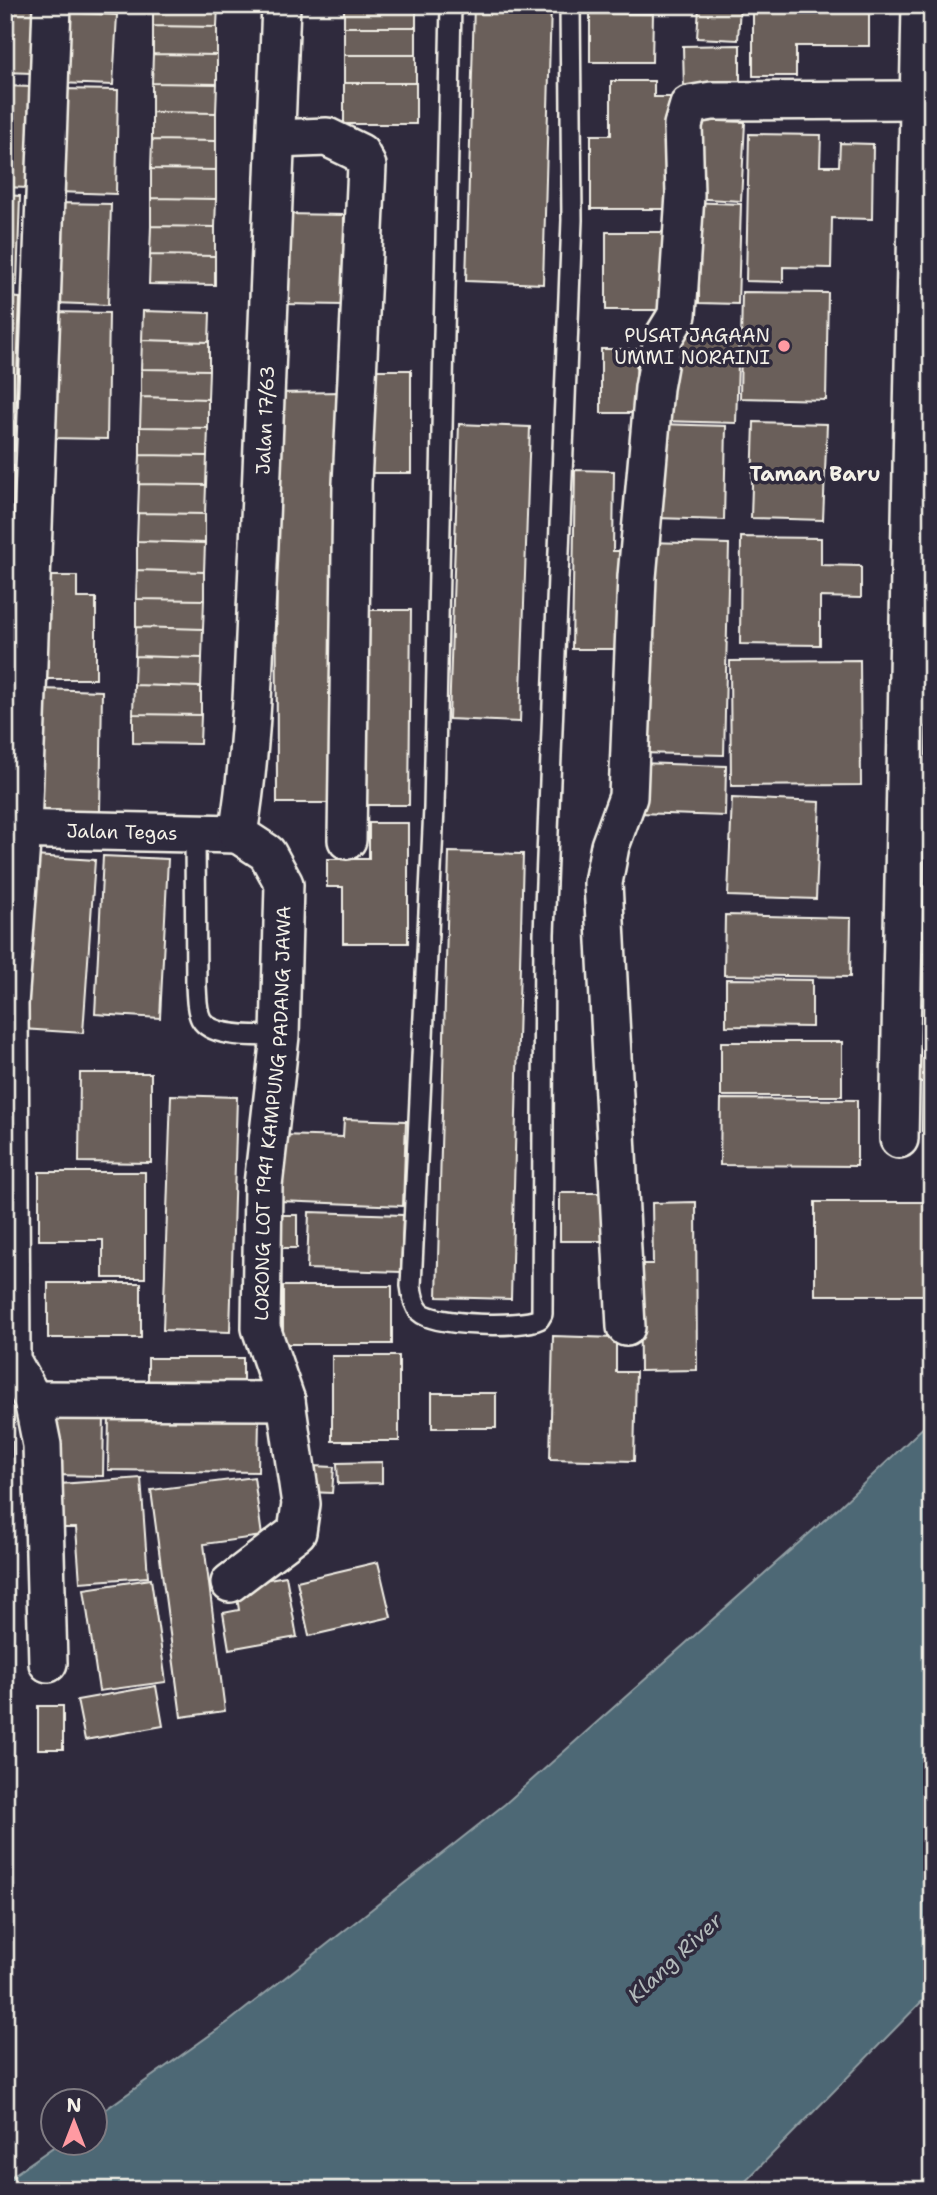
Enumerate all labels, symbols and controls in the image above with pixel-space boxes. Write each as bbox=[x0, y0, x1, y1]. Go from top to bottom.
place label: PUSAT JAGAAN UMMI NORAINI bbox=[614, 323, 770, 370]
marker: PUSAT JAGAAN UMMI NORAINI bbox=[776, 338, 792, 354]
street label: Jalan 17/63 bbox=[250, 365, 280, 475]
district label: Taman Baru bbox=[749, 460, 881, 488]
street label: Jalan Tegas bbox=[66, 818, 178, 846]
street label: LORONG LOT 1941 KAMPUNG PADANG JAWA bbox=[249, 905, 296, 1321]
water label: Klang River bbox=[622, 1906, 729, 2009]
north arrow bbox=[38, 2086, 108, 2156]
text: N bbox=[66, 2093, 82, 2118]

